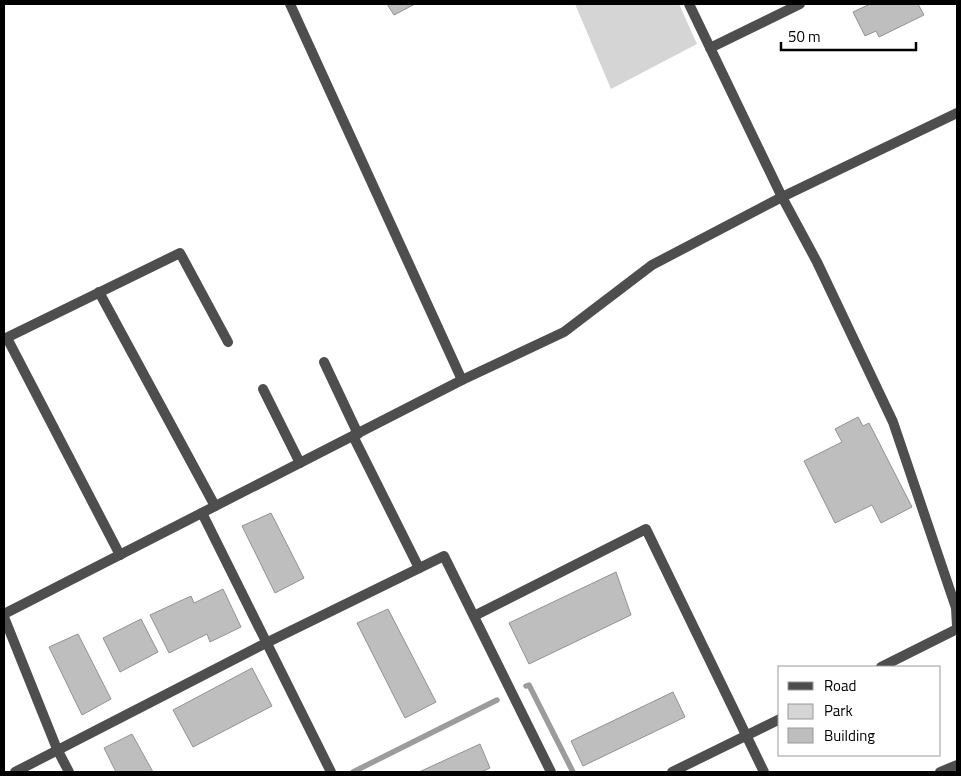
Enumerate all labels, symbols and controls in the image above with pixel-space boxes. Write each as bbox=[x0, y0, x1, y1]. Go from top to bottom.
scale bar bbox=[781, 20, 916, 52]
text: 50 m bbox=[788, 25, 821, 48]
legend bbox=[778, 666, 941, 756]
text: Road bbox=[824, 674, 856, 697]
text: Park bbox=[824, 699, 853, 722]
text: Building bbox=[824, 724, 875, 747]

